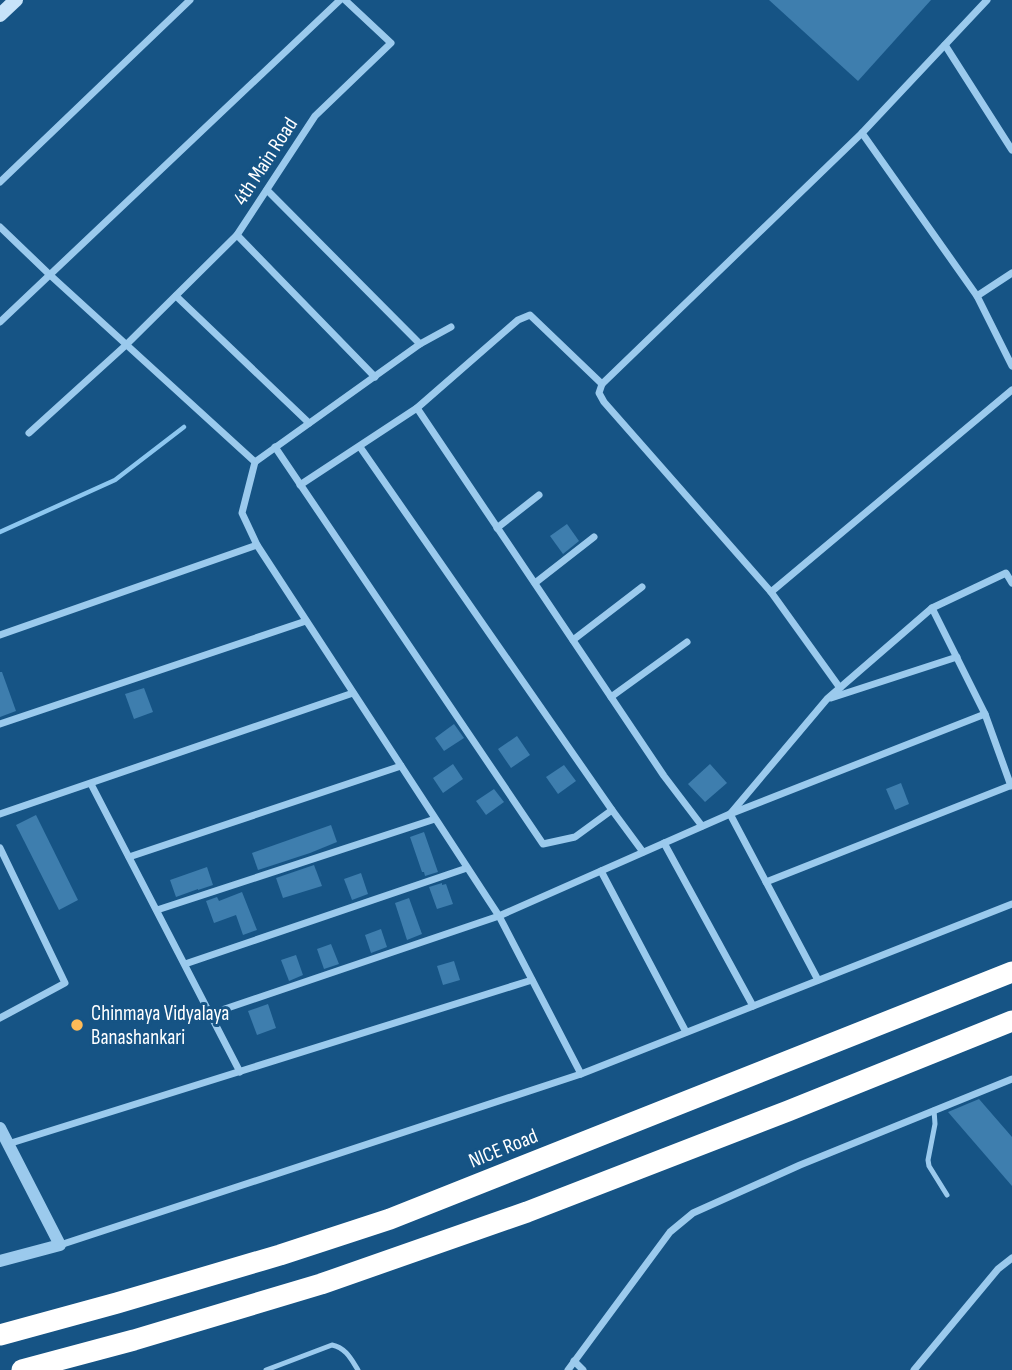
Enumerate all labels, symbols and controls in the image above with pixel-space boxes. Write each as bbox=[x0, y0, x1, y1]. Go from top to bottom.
street label: 4th Main Road bbox=[228, 113, 303, 210]
place label: Chinmaya Vidyalaya Banashankari bbox=[91, 1001, 229, 1050]
marker: Chinmaya Vidyalaya Banashankari bbox=[69, 1017, 85, 1033]
street label: NICE Road bbox=[465, 1123, 541, 1174]

